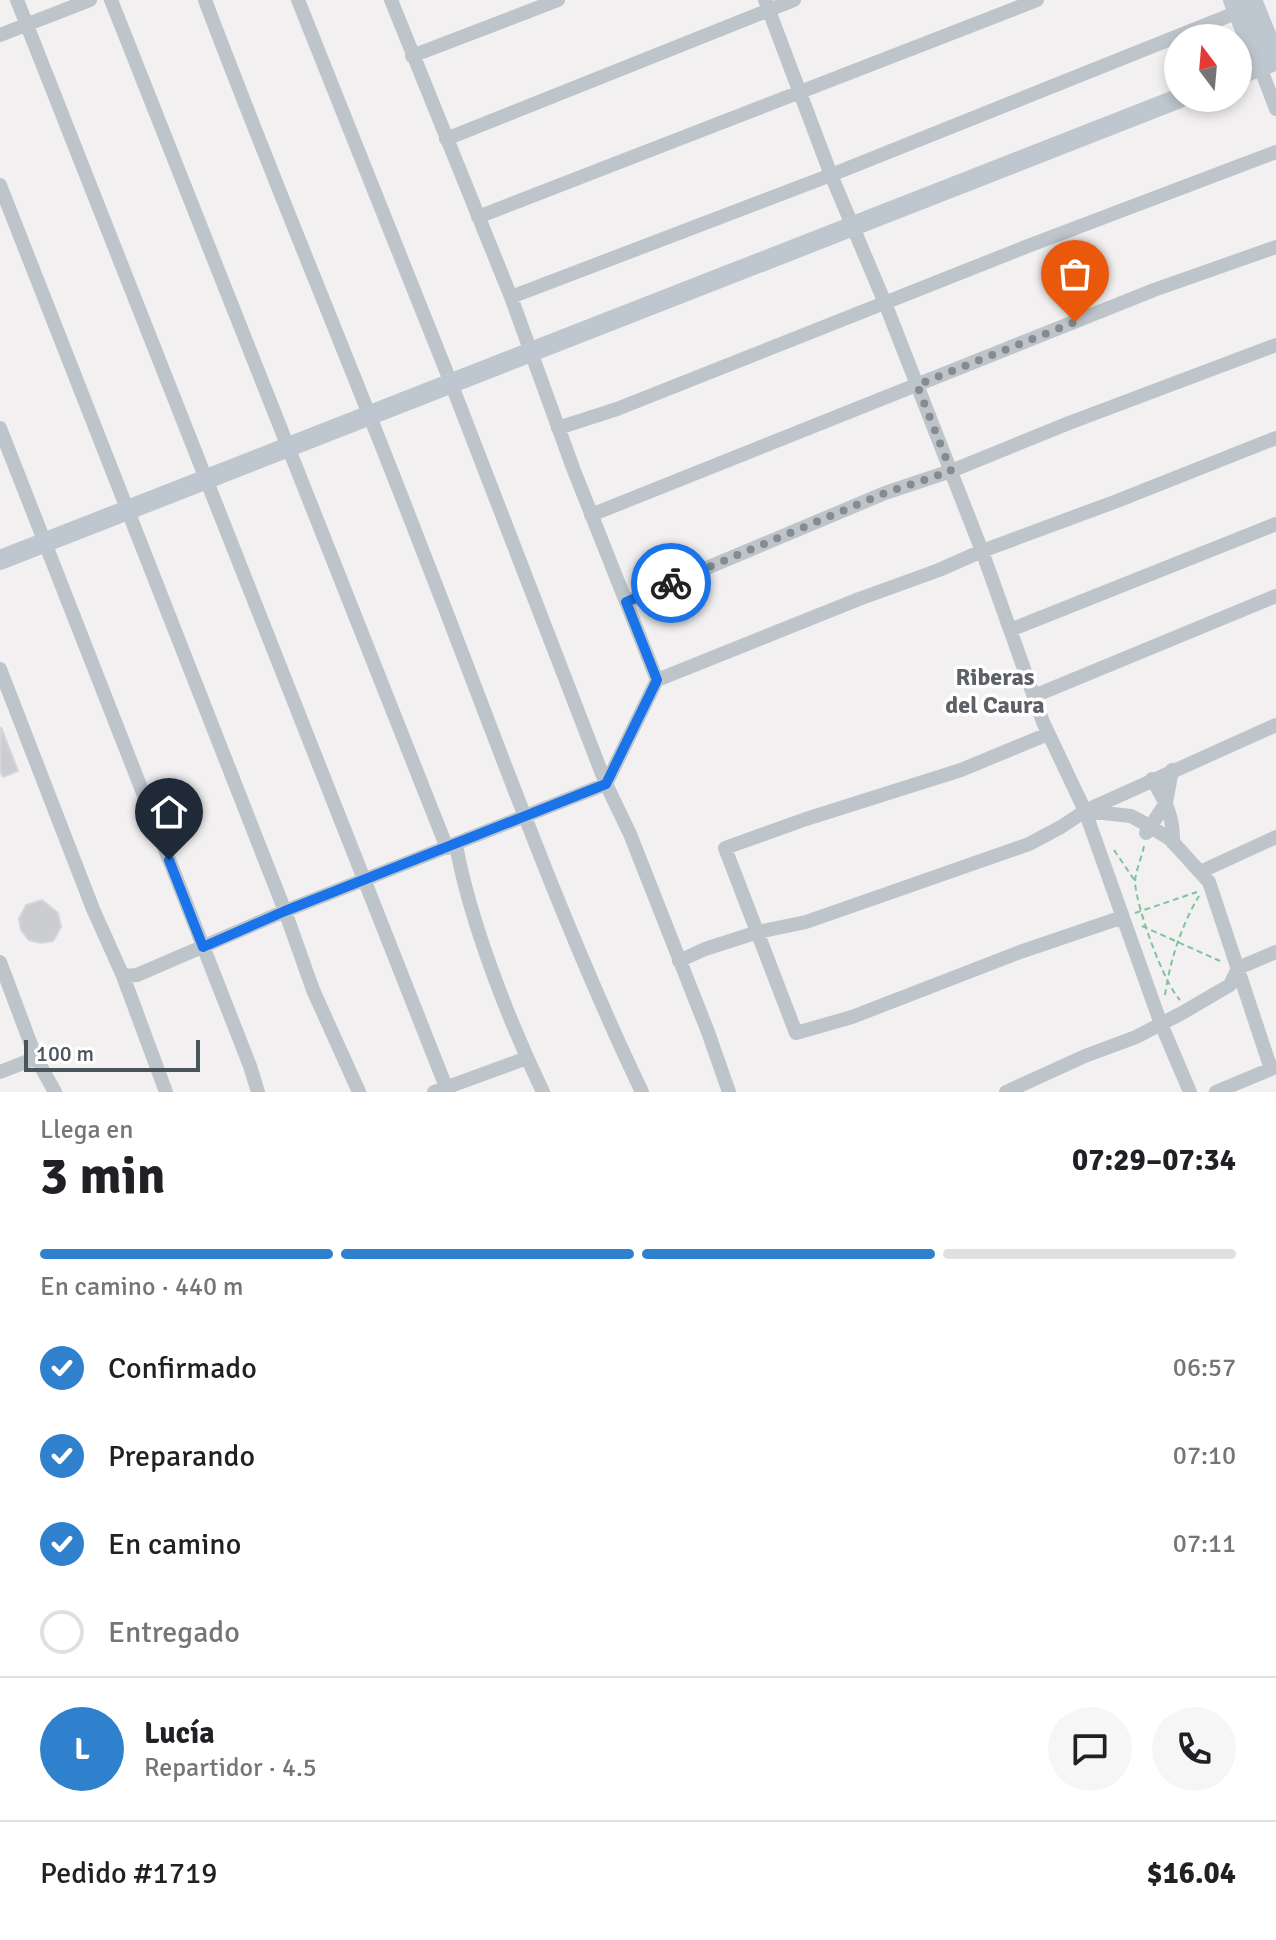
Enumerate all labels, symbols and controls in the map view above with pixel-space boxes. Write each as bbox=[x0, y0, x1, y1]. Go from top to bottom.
north arrow bbox=[1164, 24, 1252, 112]
map controls bbox=[1164, 24, 1252, 112]
pin bbox=[1041, 240, 1109, 322]
icon: bag bbox=[1053, 252, 1097, 296]
courier bbox=[631, 543, 711, 623]
icon: bike bbox=[649, 561, 693, 605]
district label: Riberas del Caura bbox=[945, 662, 1045, 720]
pin bbox=[135, 778, 203, 860]
icon: home bbox=[147, 790, 191, 834]
scale bar bbox=[24, 1036, 200, 1072]
text: 100 m bbox=[36, 1040, 94, 1067]
text: Llega en bbox=[40, 1114, 134, 1146]
text: 07:29–07:34 bbox=[1072, 1142, 1236, 1179]
text: 3 min bbox=[40, 1144, 166, 1208]
text: En camino · 440 m bbox=[40, 1271, 243, 1303]
icon: check bbox=[40, 1346, 84, 1390]
text: Confirmado bbox=[108, 1350, 257, 1387]
text: 06:57 bbox=[1173, 1352, 1236, 1384]
icon: check bbox=[40, 1434, 84, 1478]
text: Preparando bbox=[108, 1438, 255, 1475]
text: 07:10 bbox=[1173, 1440, 1236, 1472]
icon: check bbox=[40, 1522, 84, 1566]
text: En camino bbox=[108, 1526, 241, 1563]
text: 07:11 bbox=[1173, 1528, 1236, 1560]
text: Entregado bbox=[108, 1614, 240, 1651]
button: chat bbox=[1048, 1707, 1132, 1791]
button: phone bbox=[1152, 1707, 1236, 1791]
text: Lucía bbox=[144, 1715, 215, 1752]
text: L bbox=[74, 1731, 90, 1768]
text: Repartidor · 4.5 bbox=[144, 1752, 317, 1784]
text: Pedido #1719 bbox=[40, 1855, 217, 1892]
text: $16.04 bbox=[1146, 1855, 1236, 1892]

